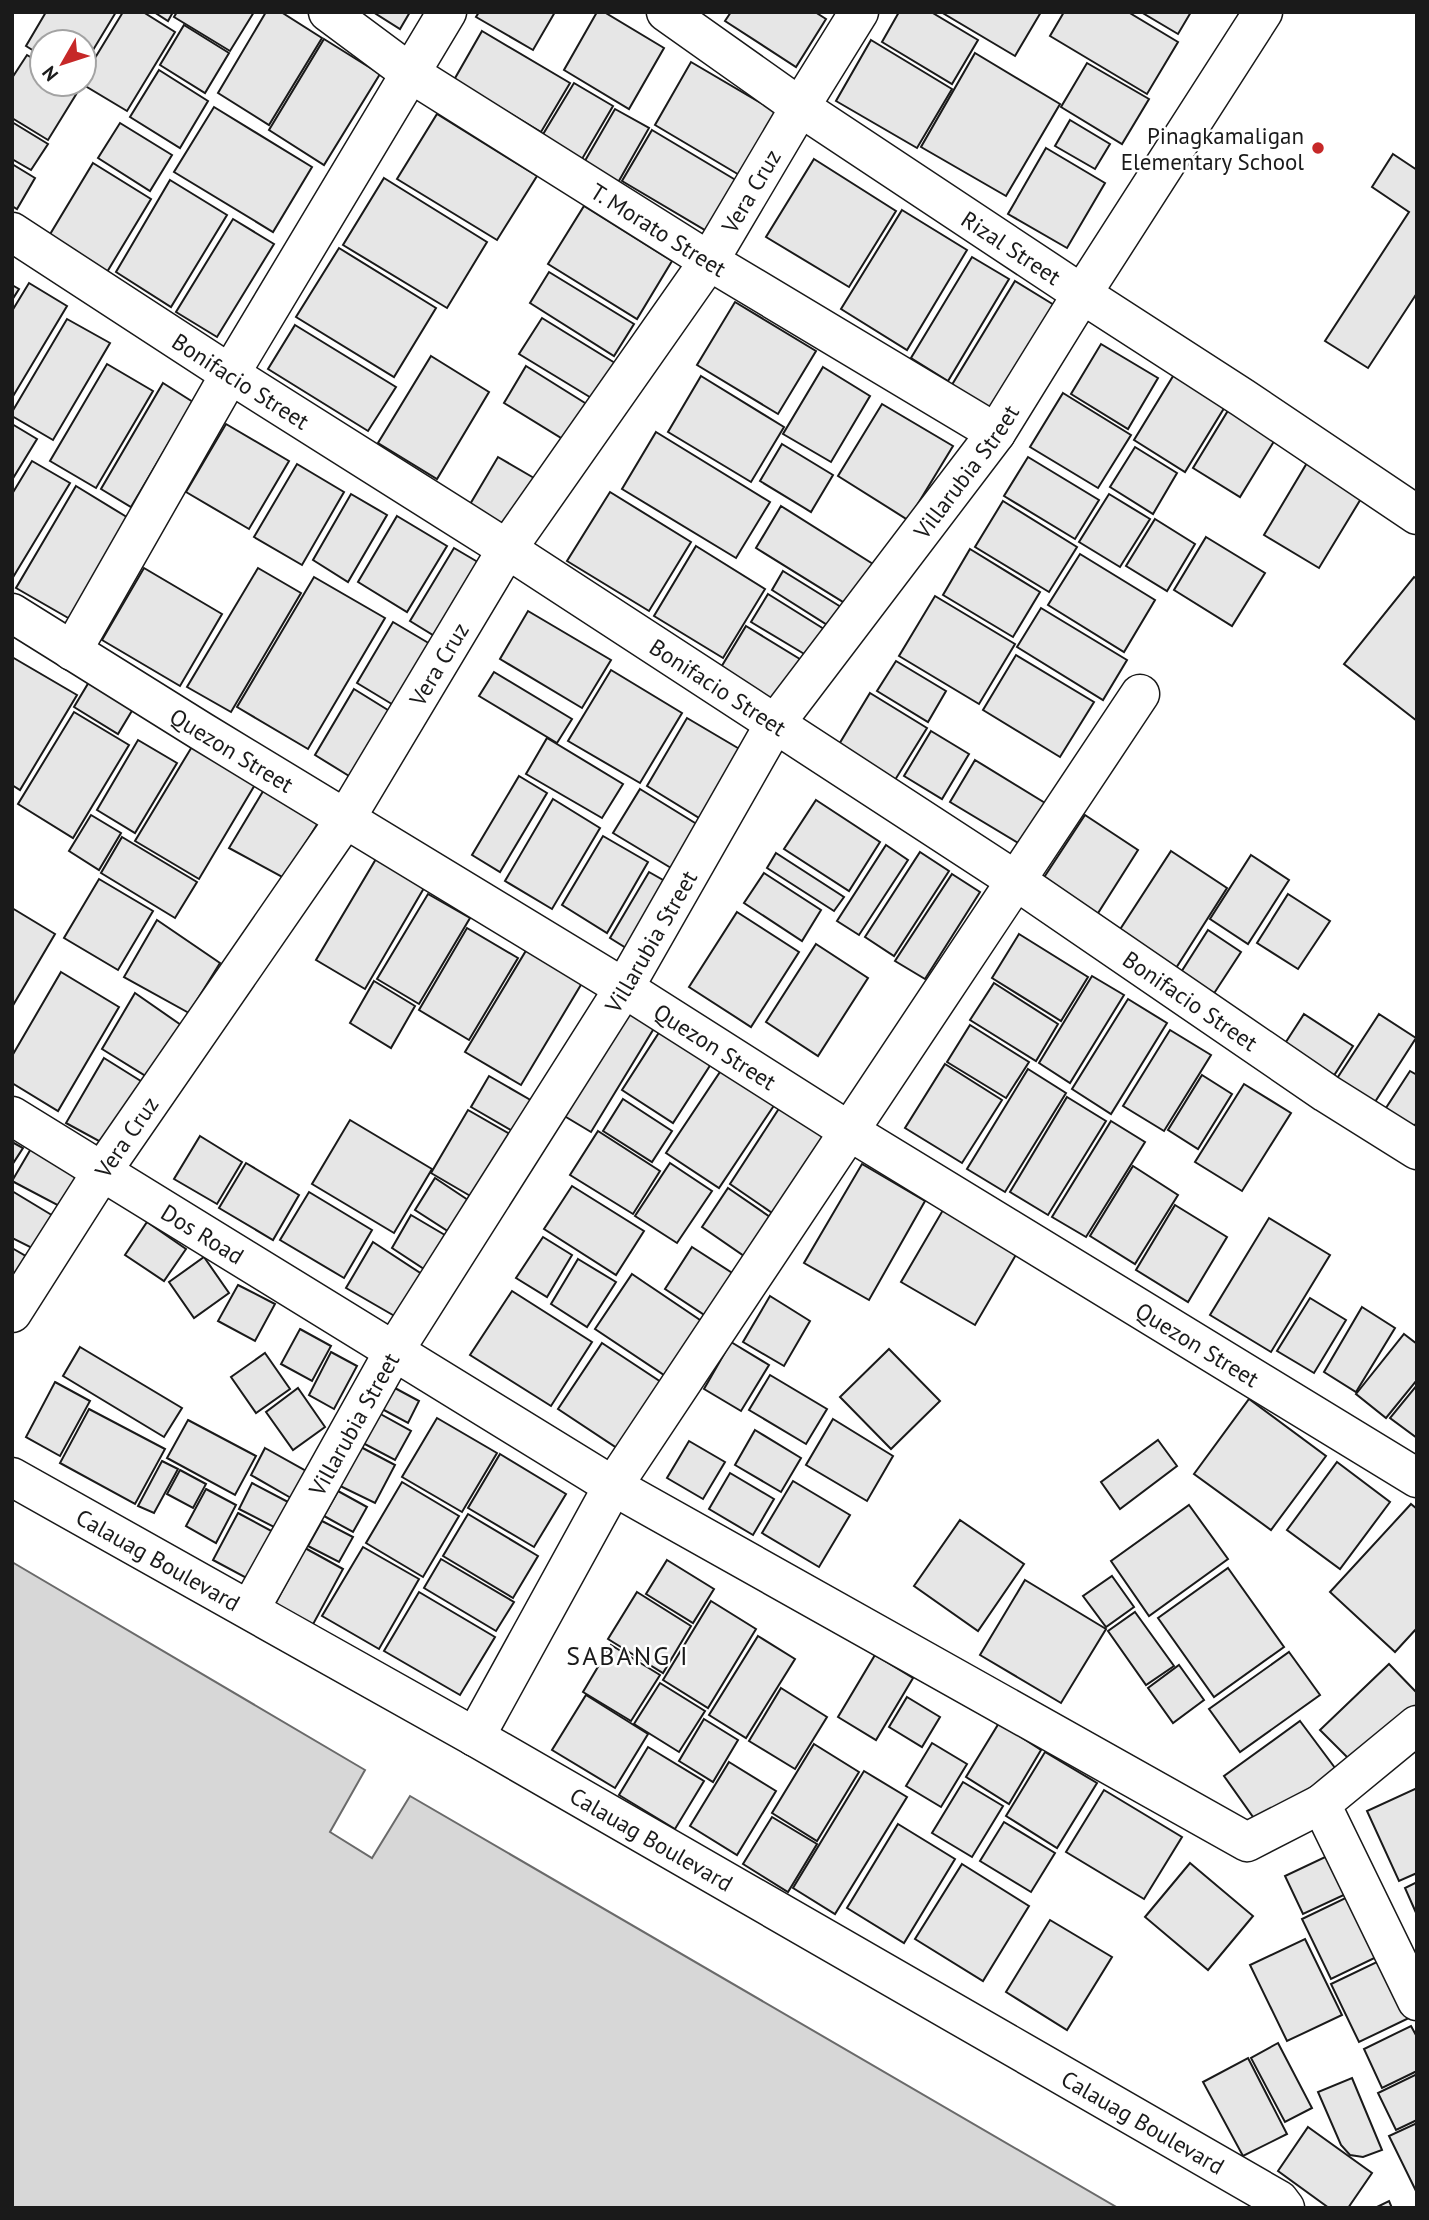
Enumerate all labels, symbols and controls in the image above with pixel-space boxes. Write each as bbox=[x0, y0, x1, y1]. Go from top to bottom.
north arrow bbox=[28, 28, 98, 98]
text: N bbox=[37, 61, 63, 86]
place label: Pinagkamaligan Elementary School bbox=[1121, 121, 1304, 176]
marker: Pinagkamaligan Elementary School bbox=[1310, 140, 1326, 156]
street label: Vera Cruz bbox=[714, 144, 786, 239]
street label: T. Morato Street bbox=[586, 176, 732, 283]
street label: Rizal Street bbox=[956, 204, 1067, 291]
street label: Bonifacio Street bbox=[167, 326, 315, 435]
street label: Villarubia Street bbox=[906, 399, 1025, 545]
street label: Vera Cruz bbox=[402, 617, 474, 712]
street label: Bonifacio Street bbox=[645, 632, 792, 742]
street label: Quezon Street bbox=[165, 701, 299, 798]
street label: Villarubia Street bbox=[597, 865, 703, 1018]
street label: Bonifacio Street bbox=[1118, 944, 1264, 1057]
street label: Quezon Street bbox=[649, 996, 782, 1096]
street label: Vera Cruz bbox=[87, 1091, 164, 1184]
street label: Dos Road bbox=[156, 1197, 249, 1270]
street label: Quezon Street bbox=[1131, 1295, 1265, 1393]
street label: Villarubia Street bbox=[301, 1347, 405, 1501]
street label: Calauag Boulevard bbox=[71, 1502, 246, 1617]
district label: SABANG I bbox=[566, 1639, 690, 1672]
street label: Calauag Boulevard bbox=[565, 1780, 739, 1897]
street label: Calauag Boulevard bbox=[1056, 2063, 1230, 2180]

